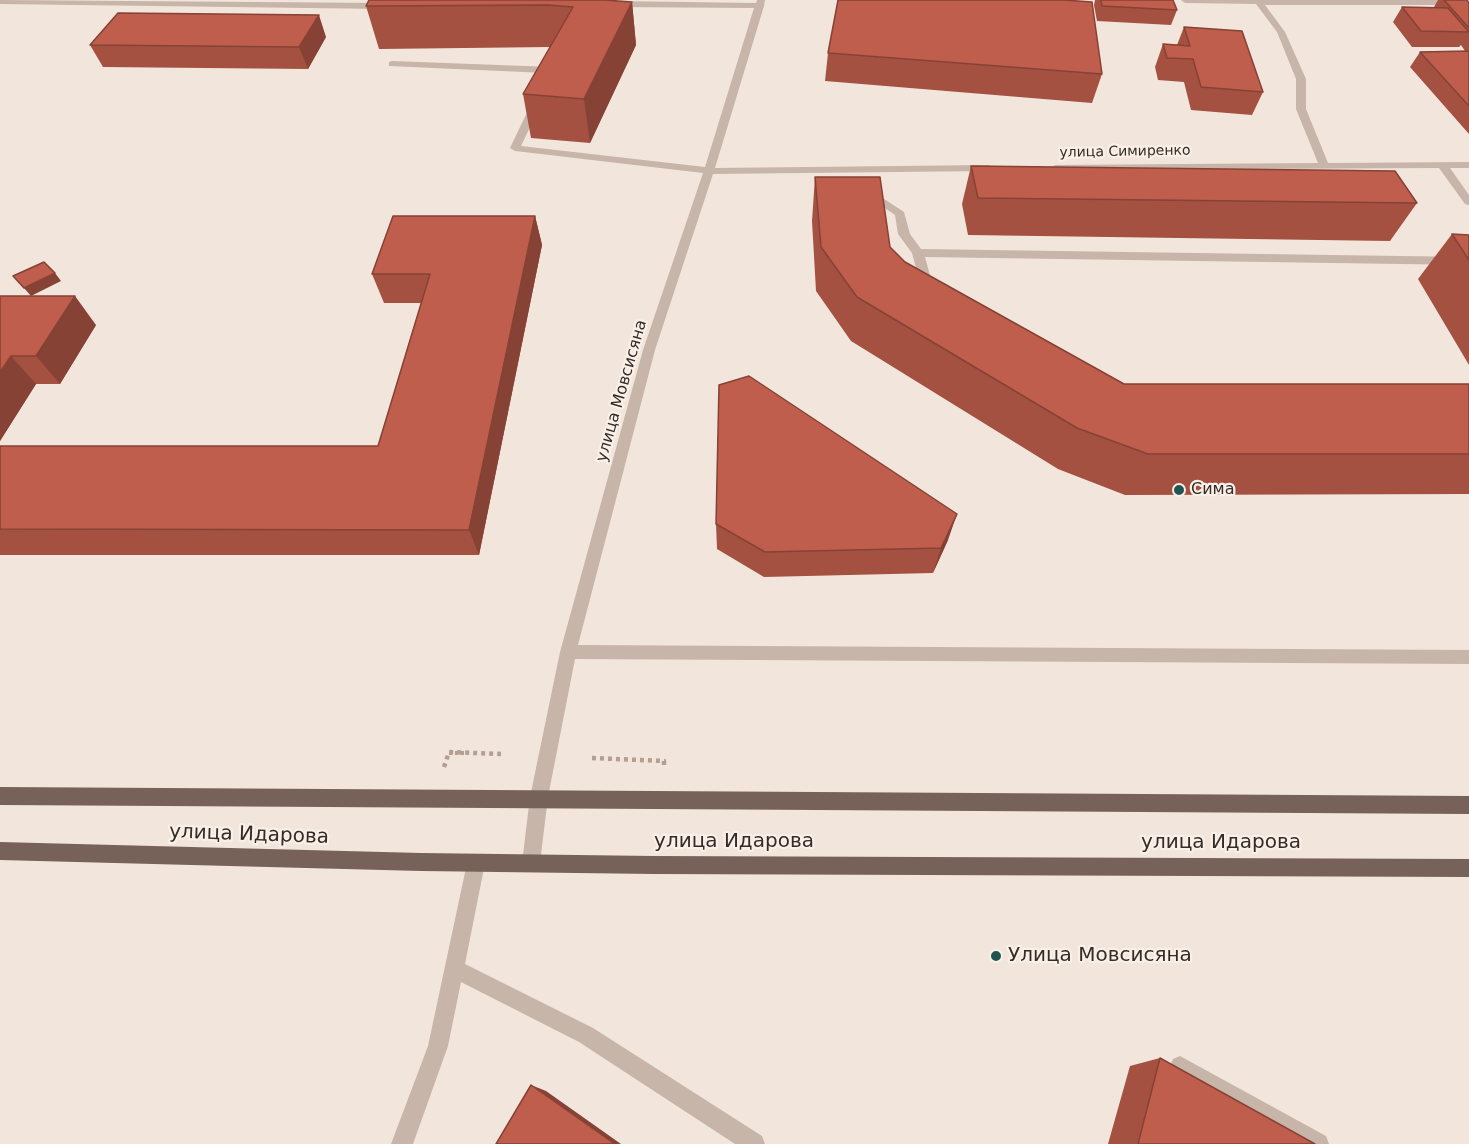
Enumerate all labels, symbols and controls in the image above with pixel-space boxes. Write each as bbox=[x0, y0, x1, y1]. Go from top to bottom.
street label: улица Симиренко bbox=[1059, 142, 1191, 162]
street label: улица Мовсисяна bbox=[593, 318, 651, 464]
place label: Сима bbox=[1191, 480, 1234, 500]
marker: Сима bbox=[1172, 483, 1186, 497]
street label: улица Идарова bbox=[169, 820, 329, 850]
street label: улица Идарова bbox=[654, 830, 814, 854]
street label: улица Идарова bbox=[1141, 831, 1301, 855]
place label: Улица Мовсисяна bbox=[1008, 944, 1192, 968]
marker: Улица Мовсисяна bbox=[989, 949, 1003, 963]

